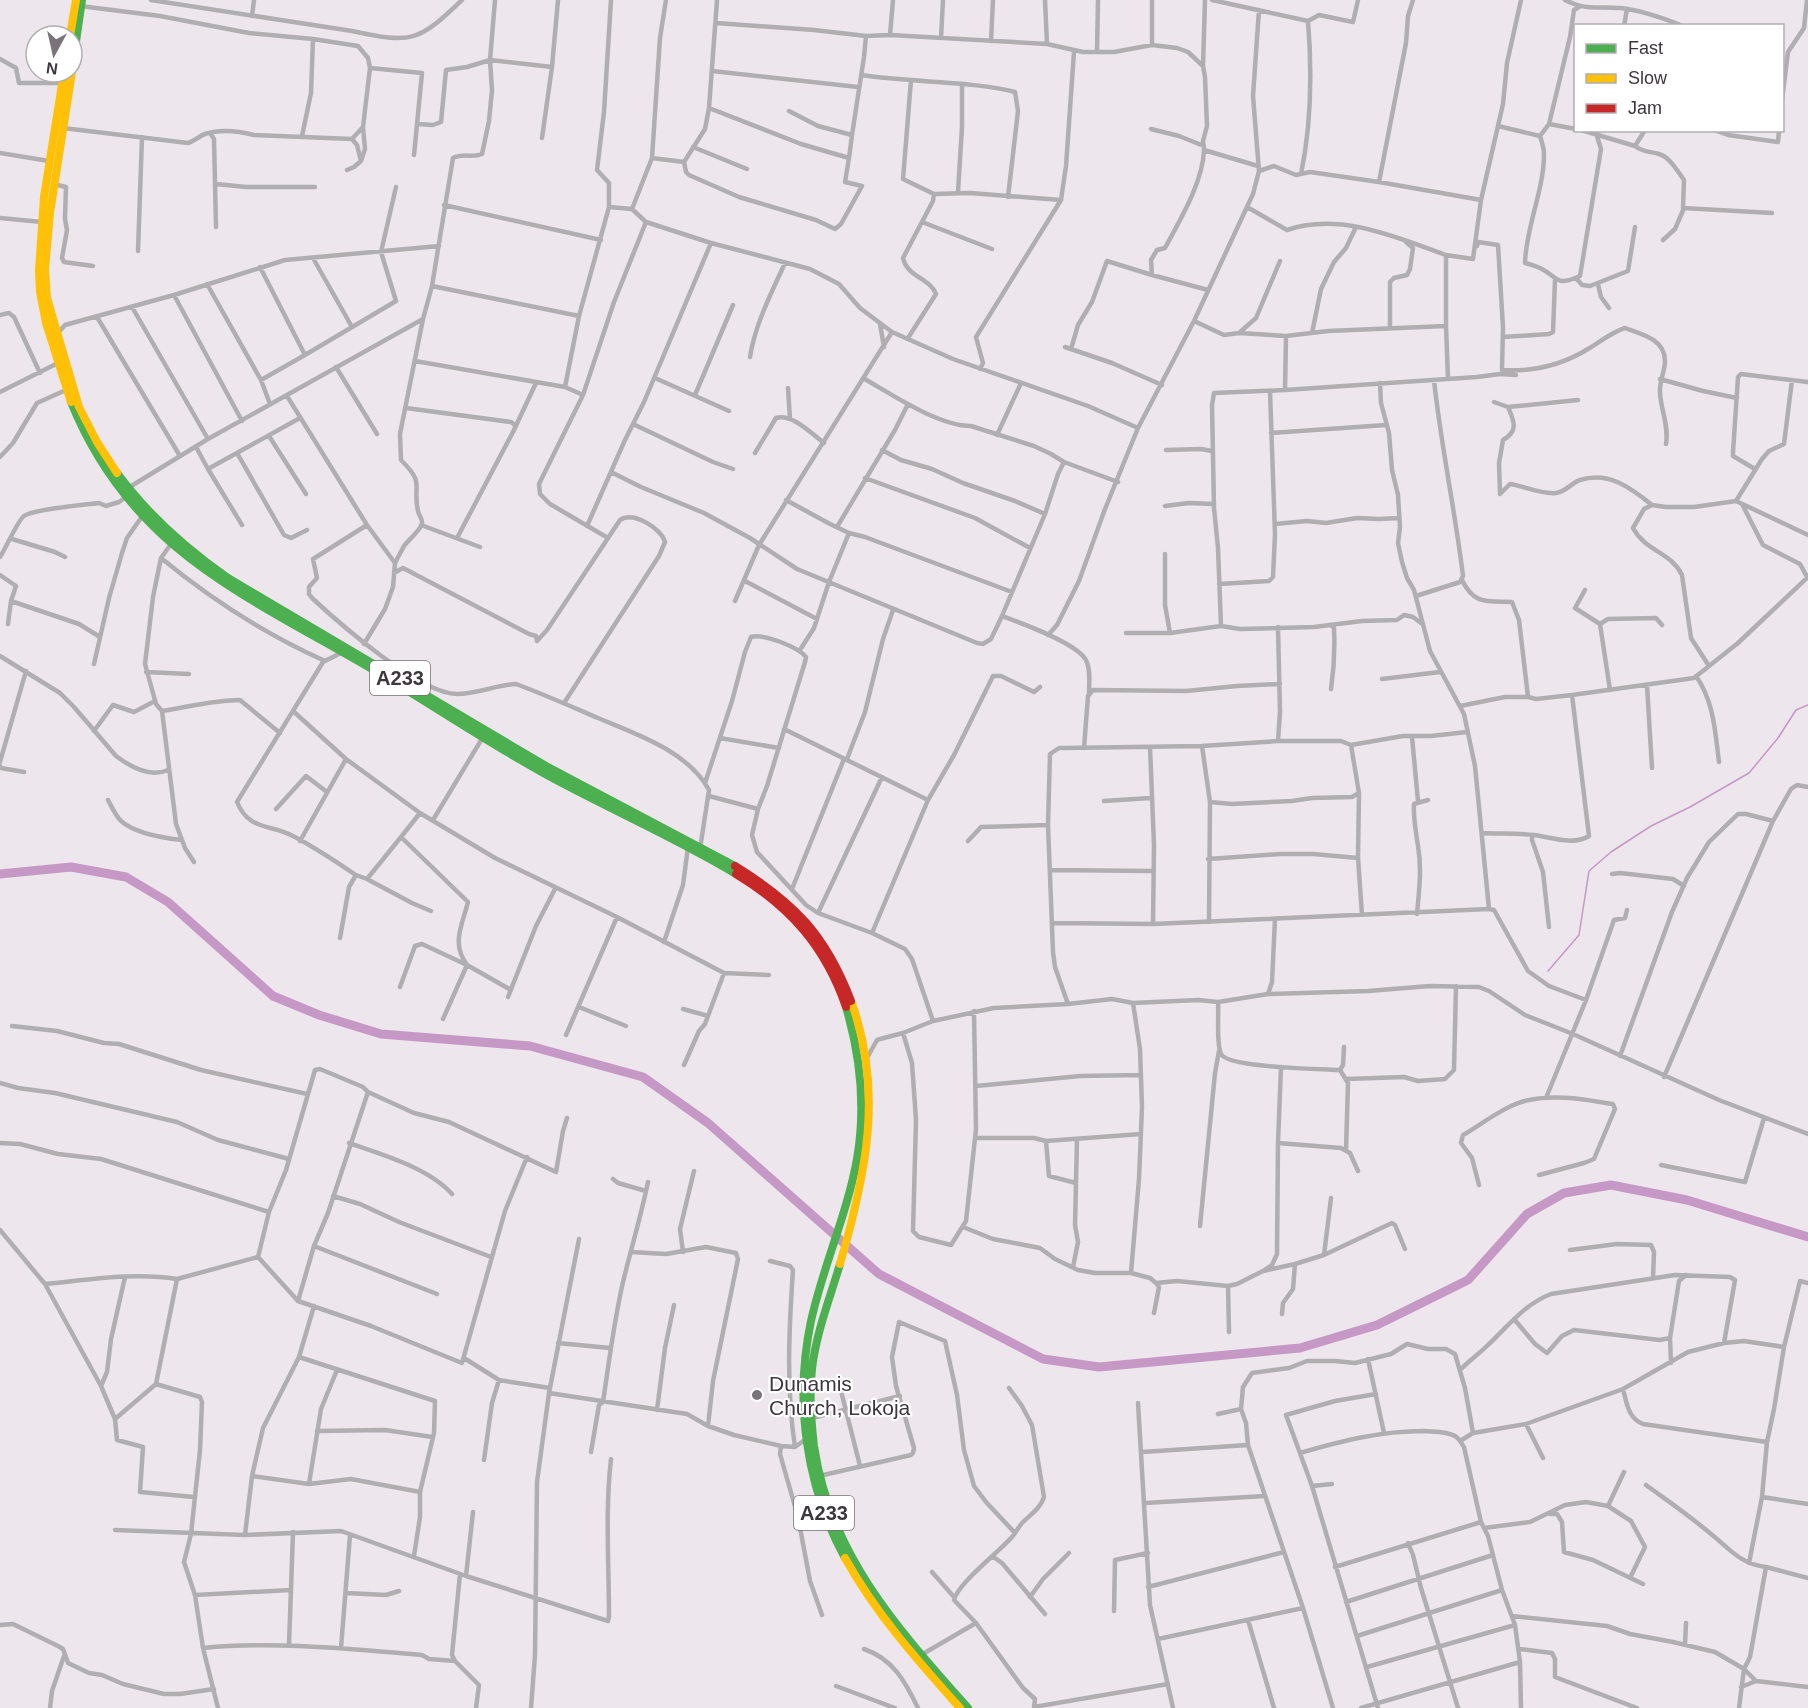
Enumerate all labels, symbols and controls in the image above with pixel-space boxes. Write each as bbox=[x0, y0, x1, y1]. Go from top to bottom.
north arrow bbox=[24, 24, 84, 84]
legend bbox=[1574, 24, 1784, 132]
text: Fast bbox=[1628, 38, 1663, 58]
text: N bbox=[45, 59, 59, 78]
text: Slow bbox=[1628, 68, 1668, 88]
text: Jam bbox=[1628, 98, 1662, 118]
road number: A233 bbox=[370, 661, 430, 695]
place label: Dunamis Church, Lokoja bbox=[769, 1372, 911, 1419]
marker: Dunamis Church, Lokoja bbox=[750, 1388, 764, 1402]
road number: A233 bbox=[794, 1496, 854, 1530]

